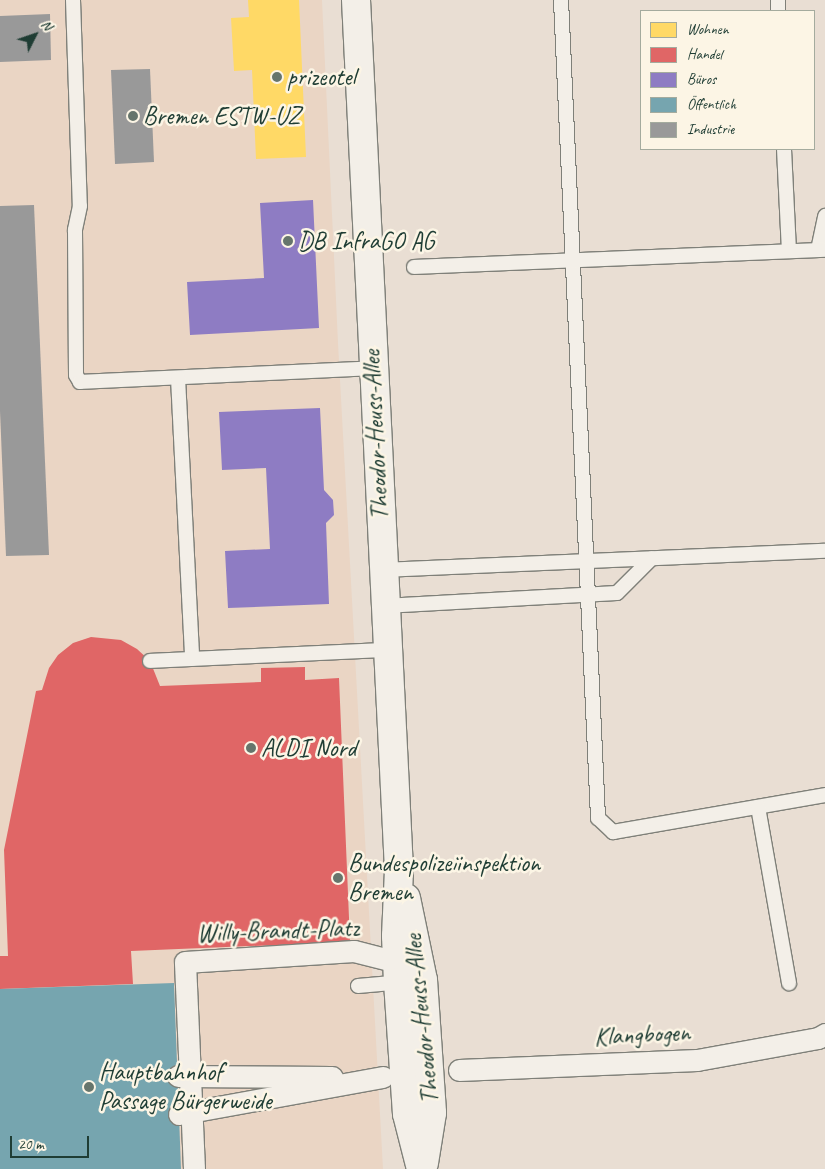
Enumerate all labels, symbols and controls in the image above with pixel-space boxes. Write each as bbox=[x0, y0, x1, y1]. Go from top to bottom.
north arrow bbox=[10, 10, 60, 60]
legend bbox=[640, 10, 815, 150]
text: N bbox=[37, 16, 56, 34]
text: Wohnen bbox=[687, 20, 728, 39]
text: Handel bbox=[687, 45, 722, 64]
place label: prizeotel bbox=[287, 62, 356, 92]
text: Büros bbox=[687, 70, 716, 89]
marker: prizeotel bbox=[271, 71, 283, 83]
text: Öffentlich bbox=[687, 95, 736, 114]
place label: Bremen ESTW-UZ bbox=[143, 101, 300, 131]
marker: Bremen ESTW-UZ bbox=[127, 110, 139, 122]
text: Industrie bbox=[687, 120, 734, 139]
place label: DB InfraGO AG bbox=[298, 226, 435, 256]
marker: DB InfraGO AG bbox=[282, 235, 294, 247]
street label: Theodor-Heuss-Allee bbox=[357, 349, 395, 521]
place label: ALDI Nord bbox=[261, 733, 357, 763]
marker: ALDI Nord bbox=[245, 742, 257, 754]
place label: Bundespolizeiinspektion Bremen bbox=[348, 849, 540, 908]
marker: Bundespolizeiinspektion Bremen bbox=[332, 872, 344, 884]
street label: Willy-Brandt-Platz bbox=[197, 913, 359, 949]
street label: Theodor-Heuss-Allee bbox=[398, 933, 446, 1105]
street label: Klangbogen bbox=[593, 1018, 691, 1052]
place label: Hauptbahnhof Passage Bürgerweide bbox=[99, 1058, 272, 1117]
marker: Hauptbahnhof Passage Bürgerweide bbox=[83, 1081, 95, 1093]
scale bar bbox=[12, 1126, 91, 1158]
text: 20 m bbox=[18, 1135, 44, 1154]

